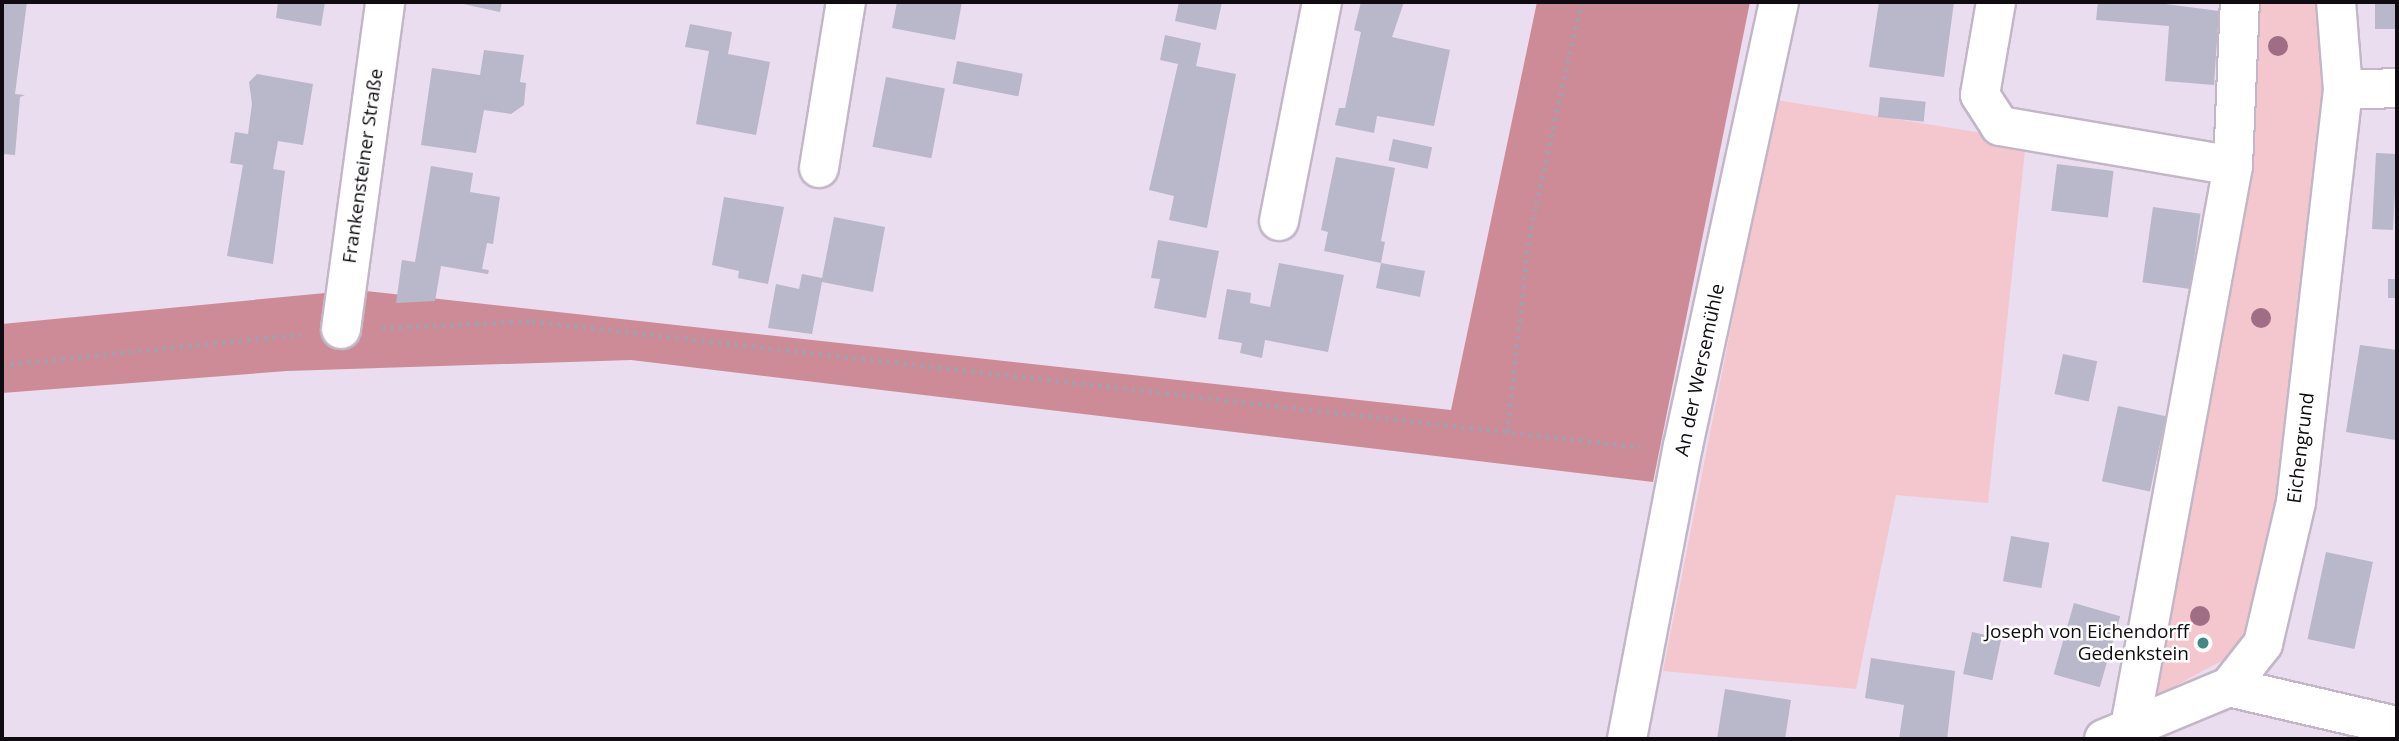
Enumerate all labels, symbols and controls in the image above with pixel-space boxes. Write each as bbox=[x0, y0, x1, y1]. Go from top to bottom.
street label: Frankensteiner Straße bbox=[338, 67, 388, 265]
street label: An der Wersemühle bbox=[1671, 282, 1729, 458]
street label: Eichengrund bbox=[2283, 391, 2319, 505]
place label: Joseph von Eichendorff Gedenkstein bbox=[1985, 621, 2189, 665]
marker: Joseph von Eichendorff Gedenkstein bbox=[2195, 635, 2211, 651]

